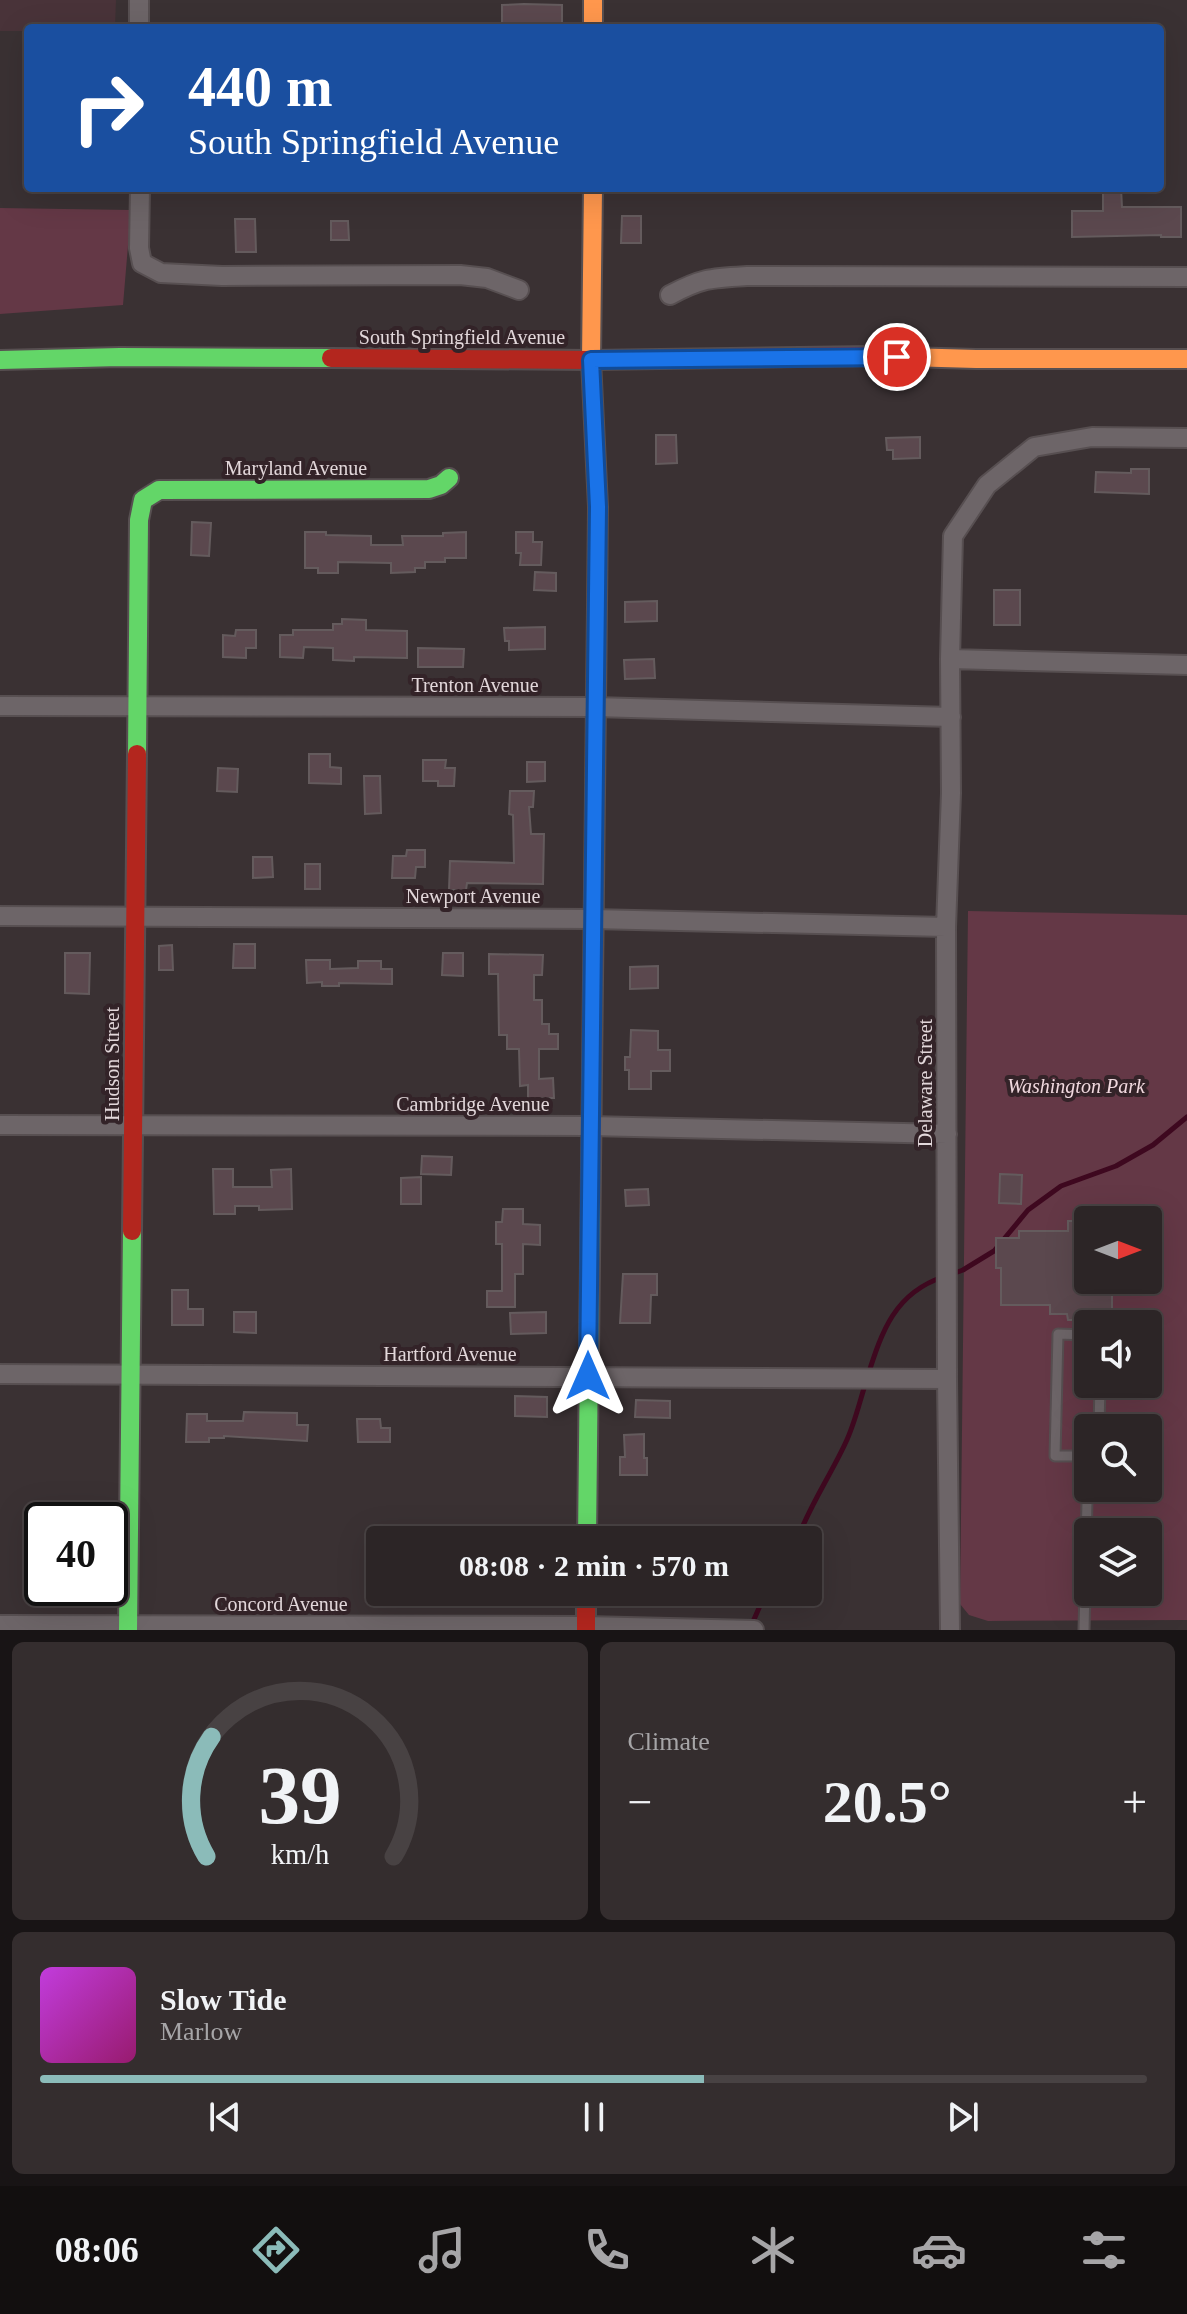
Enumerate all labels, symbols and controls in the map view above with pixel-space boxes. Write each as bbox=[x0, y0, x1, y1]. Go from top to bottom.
icon: right bbox=[56, 56, 160, 160]
text: 440 m bbox=[188, 56, 333, 118]
text: South Springfield Avenue bbox=[188, 122, 559, 162]
pin bbox=[863, 323, 931, 391]
street label: South Springfield Avenue bbox=[359, 326, 565, 349]
icon: arrive bbox=[875, 335, 919, 379]
street label: Maryland Avenue bbox=[225, 457, 367, 480]
street label: Trenton Avenue bbox=[411, 674, 539, 696]
street label: Newport Avenue bbox=[406, 885, 540, 908]
street label: Hudson Street bbox=[101, 1007, 123, 1121]
street label: Delaware Street bbox=[914, 1018, 936, 1147]
park label: Washington Park bbox=[1007, 1075, 1146, 1098]
street label: Cambridge Avenue bbox=[396, 1093, 550, 1116]
north arrow bbox=[1074, 1206, 1162, 1294]
map controls bbox=[1074, 1206, 1162, 1606]
button: sound bbox=[1074, 1310, 1162, 1398]
position arrow bbox=[546, 1334, 630, 1418]
street label: Hartford Avenue bbox=[383, 1343, 517, 1365]
button: search bbox=[1074, 1414, 1162, 1502]
speed limit sign: 40 bbox=[24, 1502, 128, 1606]
button: layers bbox=[1074, 1518, 1162, 1606]
text: 08:08 · 2 min · 570 m bbox=[459, 1549, 729, 1582]
street label: Concord Avenue bbox=[214, 1593, 348, 1615]
text: Climate bbox=[628, 1727, 710, 1756]
text: 39 bbox=[258, 1749, 341, 1841]
text: 20.5° bbox=[823, 1769, 952, 1835]
text: − bbox=[628, 1778, 652, 1827]
text: + bbox=[1122, 1778, 1147, 1827]
text: km/h bbox=[270, 1839, 329, 1870]
text: Slow Tide bbox=[160, 1983, 286, 2016]
text: Marlow bbox=[160, 2017, 242, 2046]
icon: previous bbox=[203, 2095, 247, 2139]
icon: pause bbox=[572, 2095, 616, 2139]
icon: next bbox=[941, 2095, 985, 2139]
icon: directions bbox=[248, 2222, 304, 2278]
icon: music bbox=[414, 2222, 470, 2278]
icon: phone bbox=[579, 2222, 635, 2278]
icon: climate bbox=[745, 2222, 801, 2278]
icon: car bbox=[911, 2222, 967, 2278]
icon: filters bbox=[1076, 2222, 1132, 2278]
text: 08:06 bbox=[55, 2230, 139, 2270]

